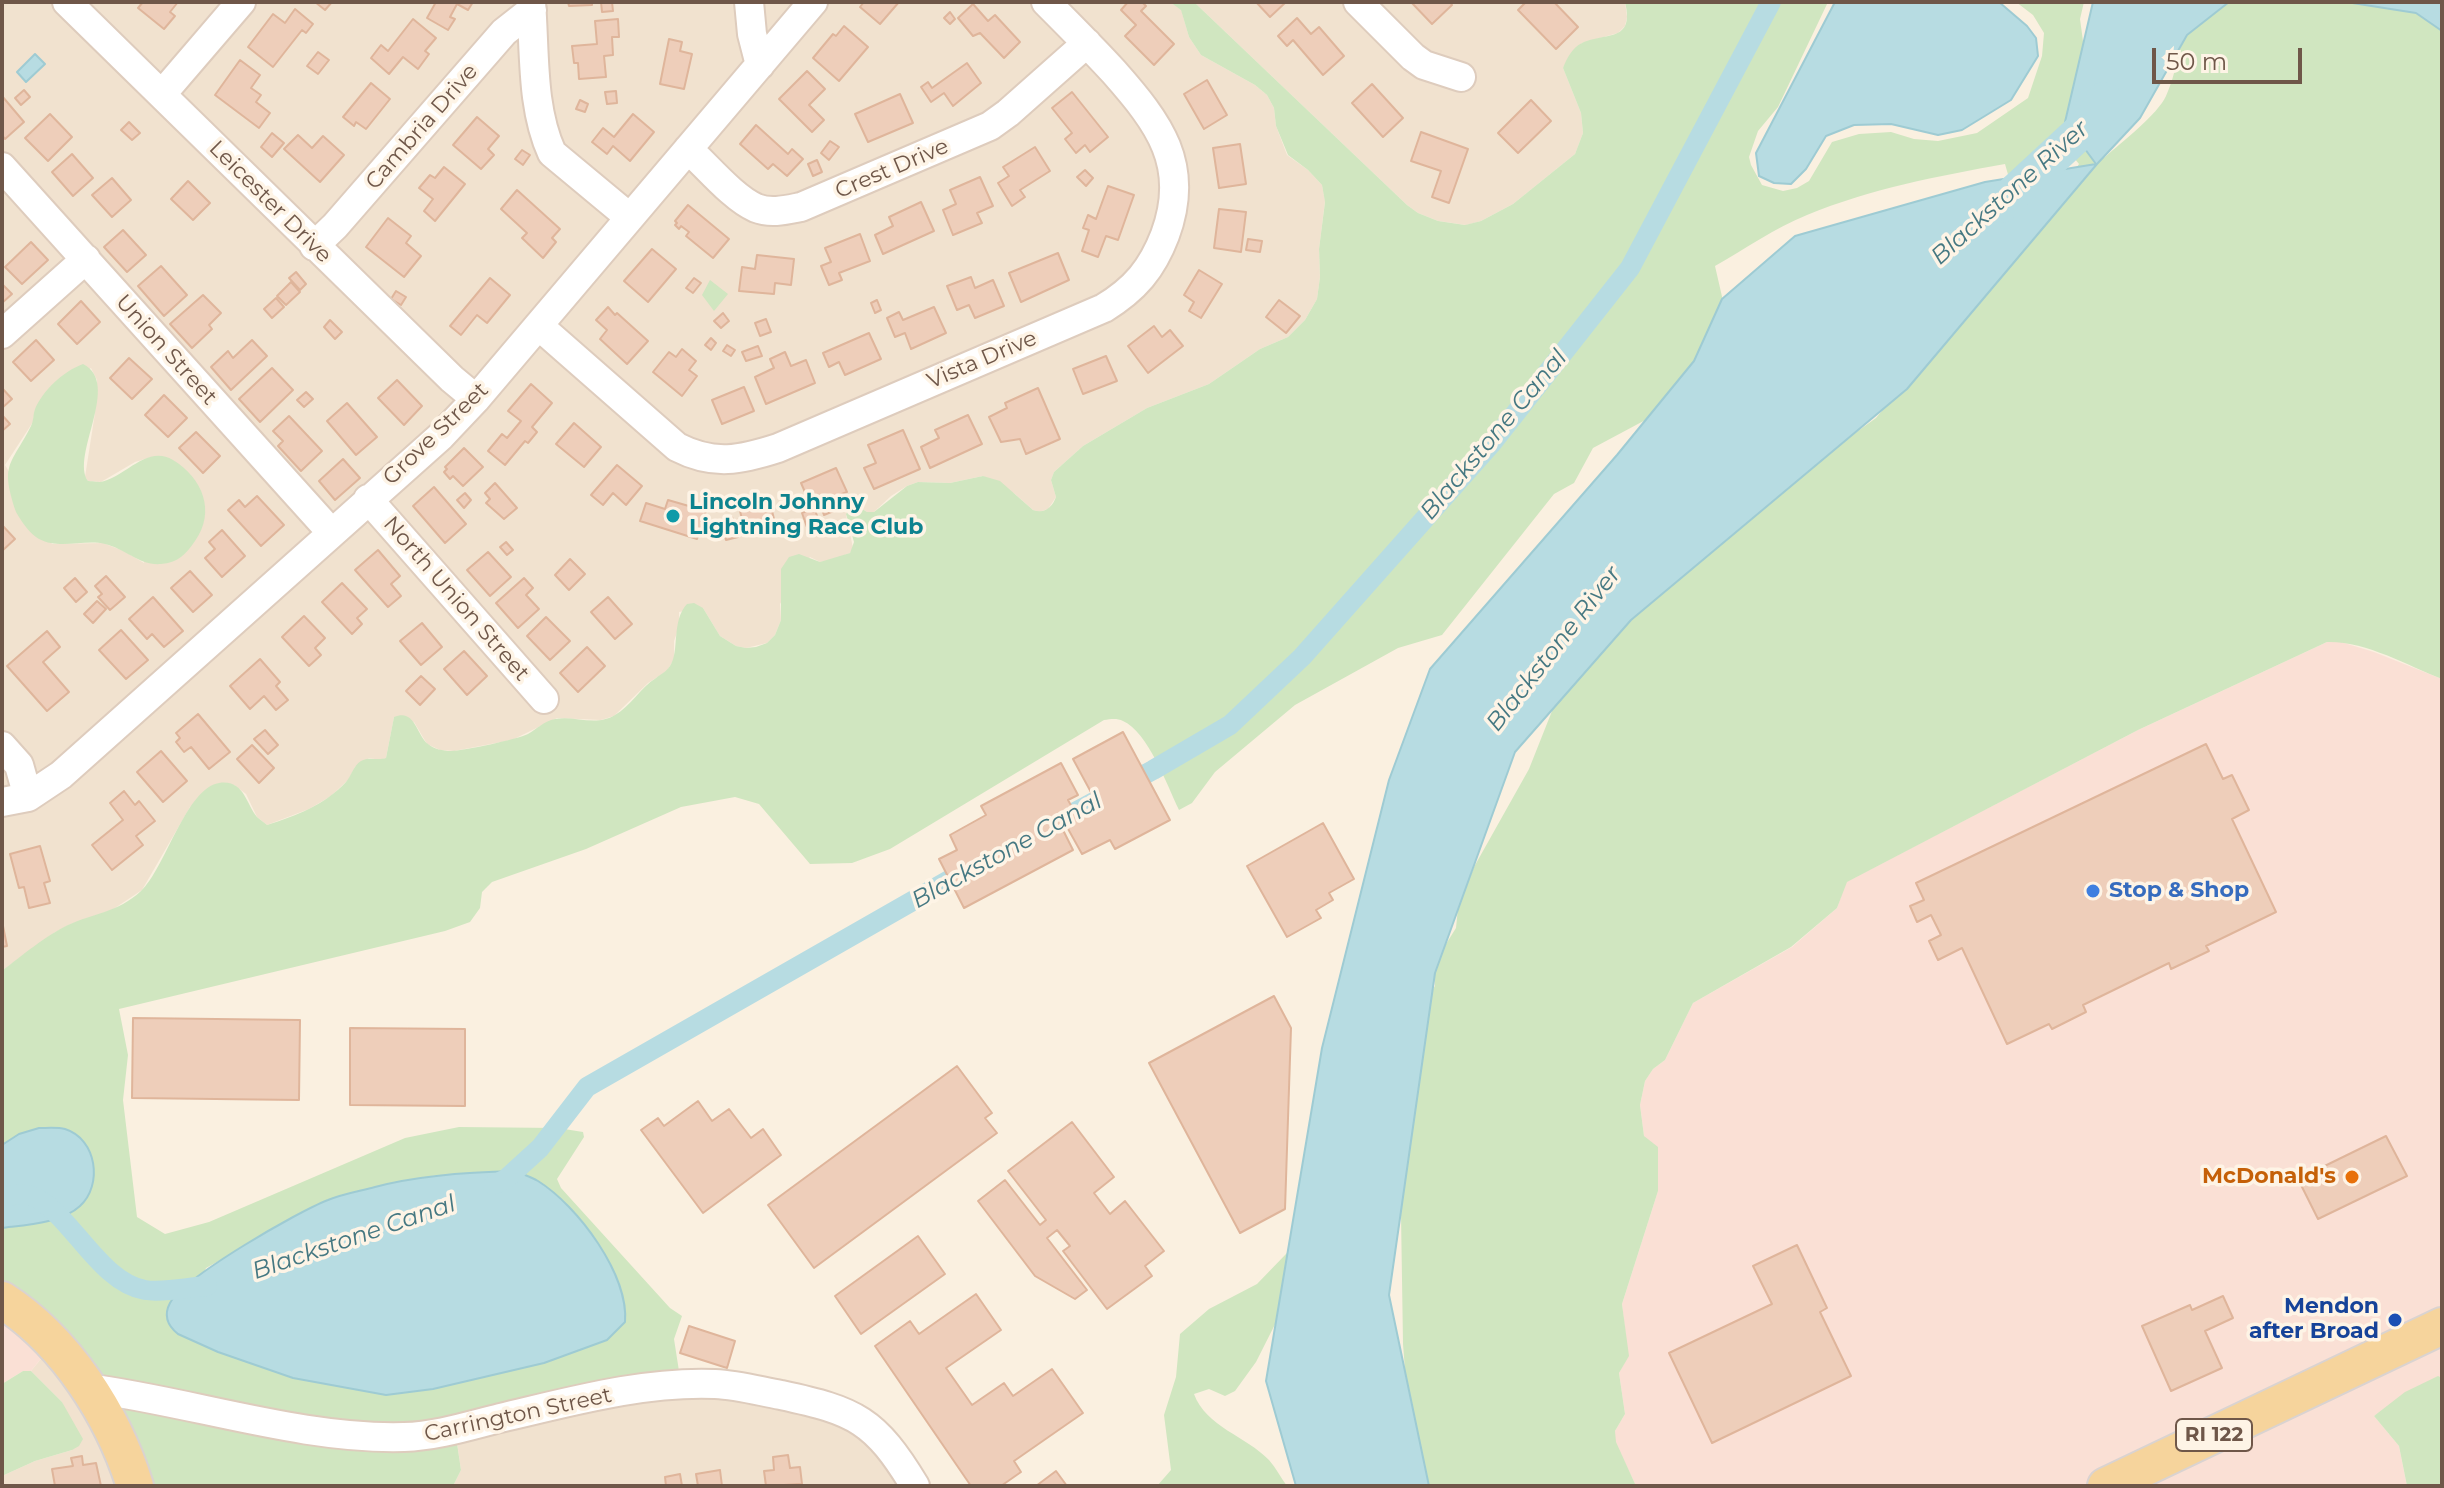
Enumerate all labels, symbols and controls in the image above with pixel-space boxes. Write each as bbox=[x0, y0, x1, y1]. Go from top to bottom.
scale bar bbox=[2156, 32, 2306, 82]
text: 50 m bbox=[2166, 47, 2227, 76]
street label: Cambria Drive bbox=[360, 59, 484, 195]
water label: Blackstone River bbox=[1925, 115, 2095, 271]
street label: Crest Drive bbox=[831, 133, 953, 205]
street label: Leicester Drive bbox=[203, 135, 337, 269]
street label: Union Street bbox=[110, 289, 222, 411]
street label: Vista Drive bbox=[923, 325, 1041, 395]
water label: Blackstone Canal bbox=[1415, 344, 1573, 526]
street label: Grove Street bbox=[378, 377, 494, 491]
place label: Lincoln Johnny Lightning Race Club bbox=[689, 490, 923, 542]
marker: Lincoln Johnny Lightning Race Club bbox=[664, 507, 682, 525]
street label: North Union Street bbox=[377, 511, 535, 687]
water label: Blackstone River bbox=[1481, 561, 1627, 737]
water label: Blackstone Canal bbox=[907, 787, 1107, 915]
place label: Stop & Shop bbox=[2109, 878, 2249, 904]
marker: Stop & Shop bbox=[2084, 882, 2102, 900]
place label: McDonald's bbox=[2202, 1164, 2336, 1190]
marker: McDonald's bbox=[2343, 1168, 2361, 1186]
water label: Blackstone Canal bbox=[249, 1190, 459, 1286]
place label: Mendon after Broad bbox=[2249, 1294, 2379, 1346]
marker: Mendon after Broad bbox=[2386, 1311, 2404, 1329]
street label: Carrington Street bbox=[422, 1382, 614, 1448]
road number: RI 122 bbox=[2176, 1419, 2252, 1451]

